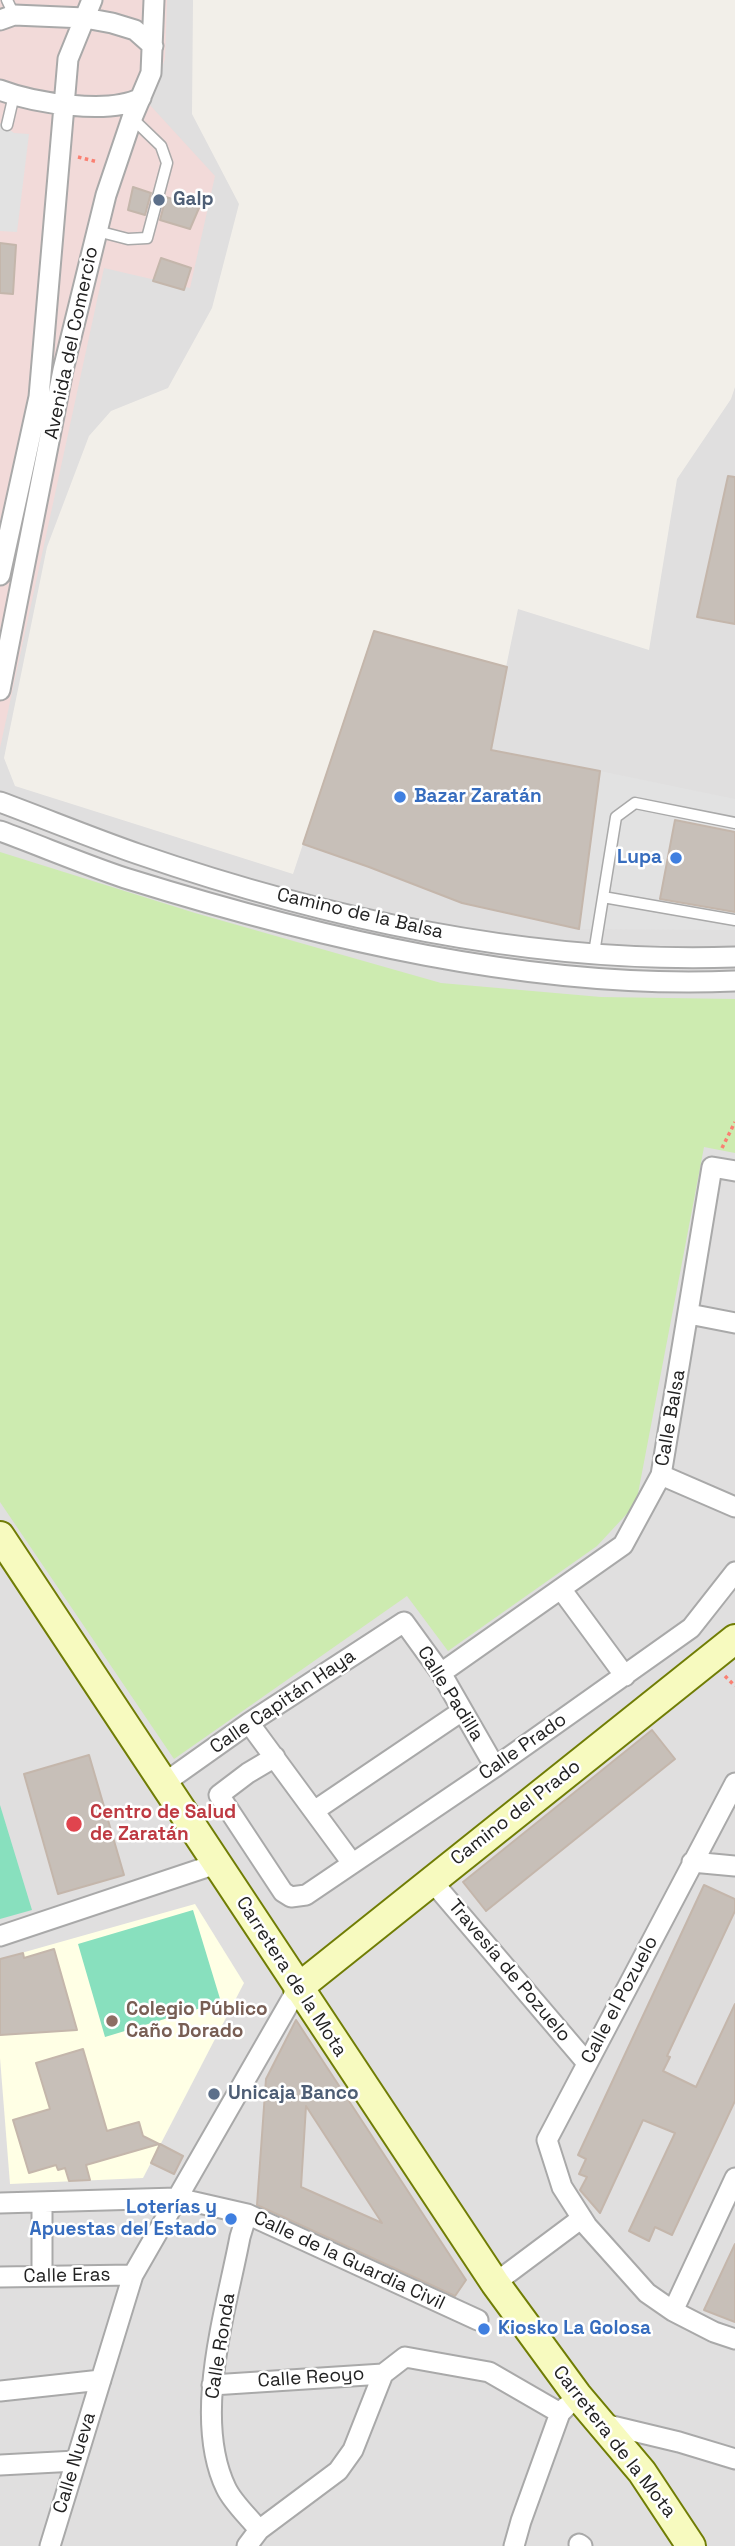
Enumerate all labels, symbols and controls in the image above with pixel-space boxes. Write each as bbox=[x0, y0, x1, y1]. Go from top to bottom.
place label: Galp bbox=[173, 189, 214, 211]
marker: Galp bbox=[151, 192, 167, 208]
street label: Avenida del Comercio bbox=[40, 245, 104, 441]
place label: Bazar Zaratán bbox=[414, 786, 542, 808]
marker: Bazar Zaratán bbox=[392, 789, 408, 805]
place label: Lupa bbox=[617, 847, 662, 869]
marker: Lupa bbox=[668, 850, 684, 866]
street label: Camino de la Balsa bbox=[275, 884, 445, 944]
street label: Calle Balsa bbox=[651, 1368, 691, 1468]
street label: Calle Padilla bbox=[412, 1642, 488, 1746]
street label: Calle Capitán Haya bbox=[206, 1645, 360, 1759]
street label: Calle Prado bbox=[475, 1709, 571, 1785]
street label: Camino del Prado bbox=[447, 1755, 585, 1871]
place label: Centro de Salud de Zaratán bbox=[90, 1802, 236, 1846]
marker: Centro de Salud de Zaratán bbox=[64, 1814, 84, 1834]
street label: Carretera de la Mota bbox=[231, 1893, 351, 2061]
street label: Travesía de Pozuelo bbox=[443, 1895, 575, 2047]
street label: Calle el Pozuelo bbox=[577, 1932, 663, 2068]
place label: Colegio Público Caño Dorado bbox=[126, 1999, 268, 2043]
marker: Colegio Público Caño Dorado bbox=[104, 2013, 120, 2029]
place label: Unicaja Banco bbox=[228, 2083, 359, 2105]
marker: Unicaja Banco bbox=[206, 2086, 222, 2102]
place label: Loterías y Apuestas del Estado bbox=[30, 2197, 217, 2241]
street label: Calle de la Guardia Civil bbox=[250, 2207, 448, 2315]
marker: Loterías y Apuestas del Estado bbox=[223, 2211, 239, 2227]
street label: Calle Eras bbox=[23, 2264, 111, 2288]
street label: Calle Ronda bbox=[201, 2291, 241, 2401]
place label: Kiosko La Golosa bbox=[498, 2318, 651, 2340]
marker: Kiosko La Golosa bbox=[476, 2321, 492, 2337]
street label: Carretera de la Mota bbox=[548, 2361, 680, 2523]
street label: Calle Reoyo bbox=[257, 2363, 365, 2393]
street label: Calle Nueva bbox=[49, 2410, 101, 2516]

